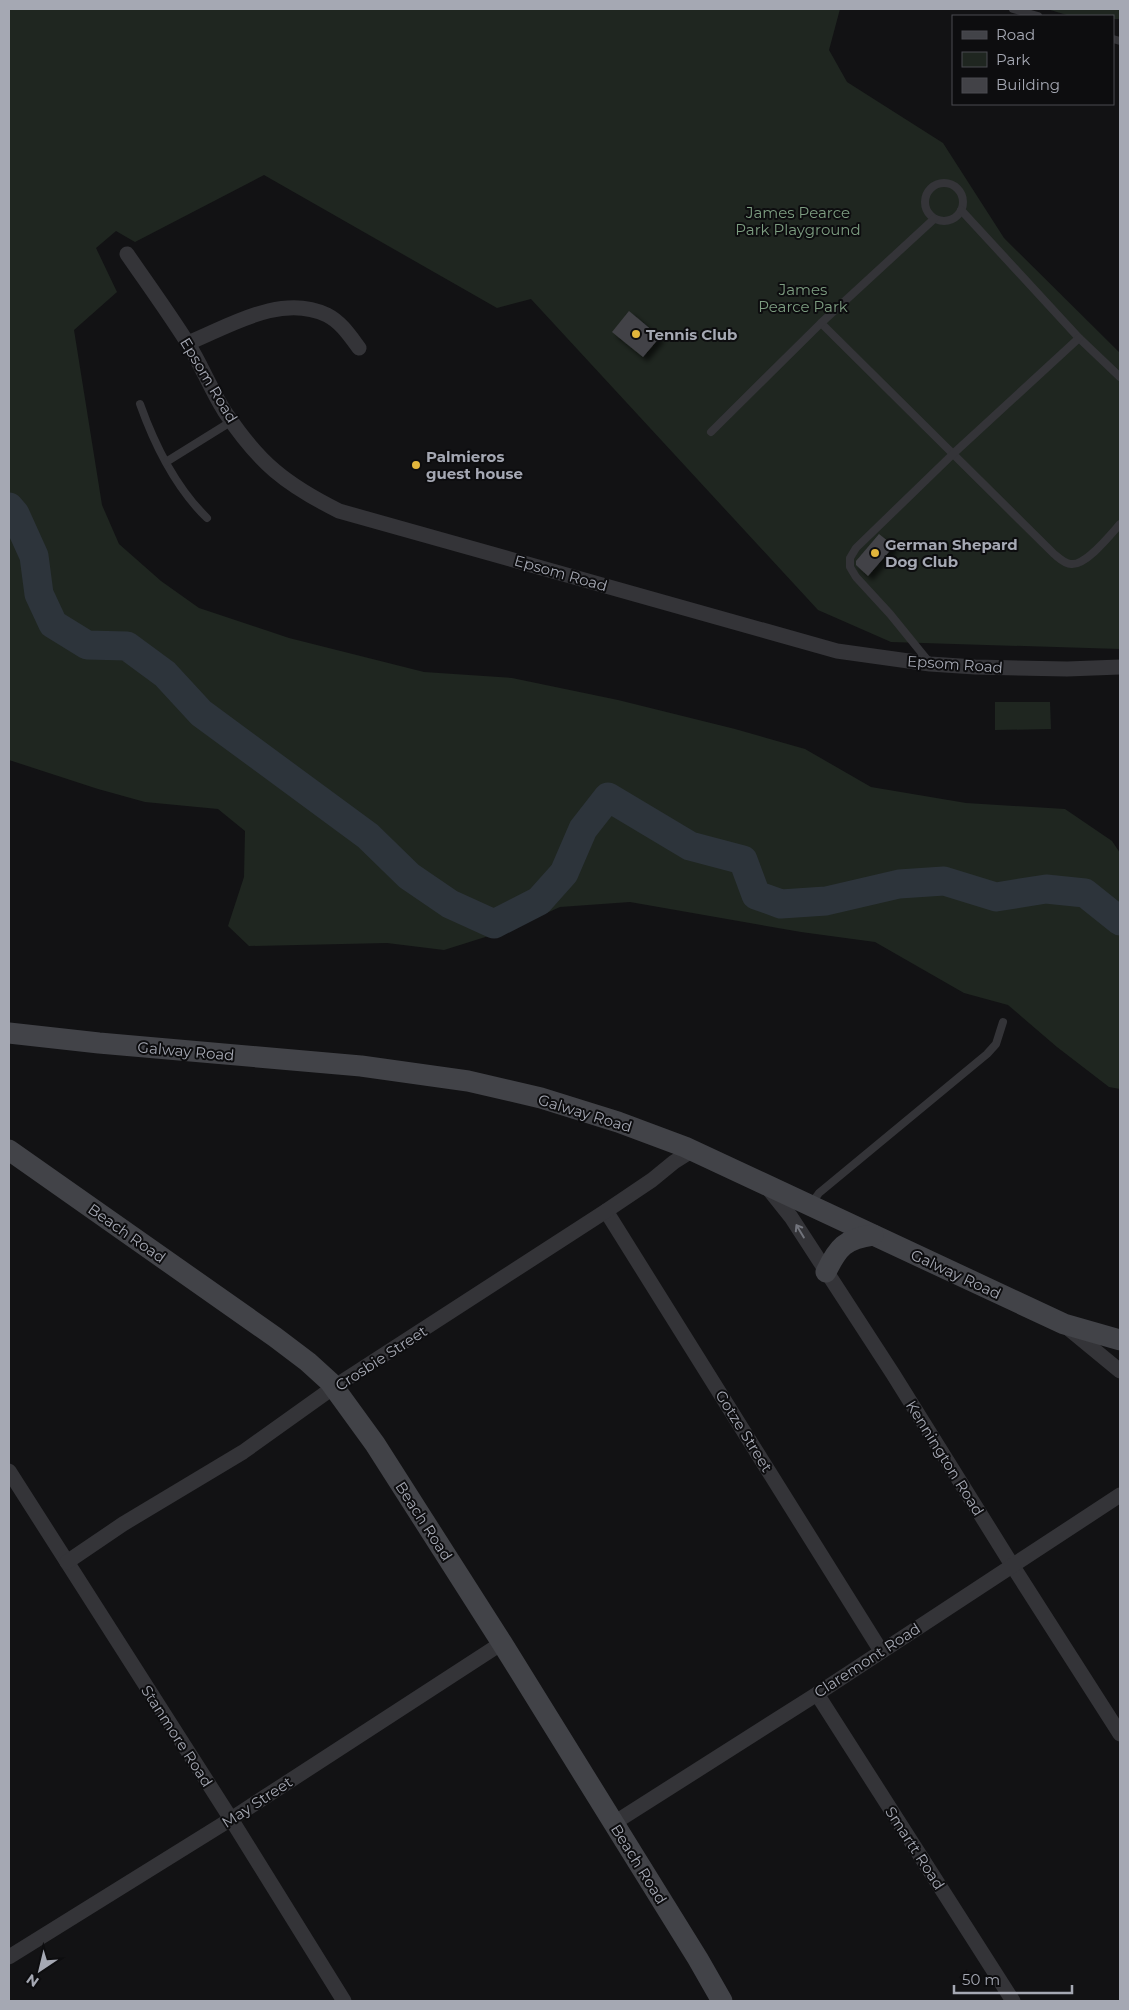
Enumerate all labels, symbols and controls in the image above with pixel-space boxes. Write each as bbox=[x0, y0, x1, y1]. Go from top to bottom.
legend bbox=[952, 15, 1114, 105]
text: Road bbox=[996, 25, 1035, 44]
text: Park bbox=[996, 50, 1030, 69]
text: Building bbox=[996, 75, 1060, 94]
park label: James Pearce Park Playground bbox=[735, 203, 861, 239]
park label: James Pearce Park bbox=[758, 280, 848, 316]
place label: Tennis Club bbox=[646, 325, 737, 344]
marker: Tennis Club bbox=[630, 328, 642, 340]
street label: Epsom Road bbox=[176, 334, 242, 426]
place label: Palmieros guest house bbox=[426, 447, 523, 483]
marker: Palmieros guest house bbox=[410, 459, 422, 471]
place label: German Shepard Dog Club bbox=[885, 535, 1018, 571]
marker: German Shepard Dog Club bbox=[869, 547, 881, 559]
street label: Epsom Road bbox=[512, 551, 610, 595]
street label: Epsom Road bbox=[906, 651, 1004, 677]
street label: Galway Road bbox=[137, 1037, 235, 1065]
street label: Galway Road bbox=[536, 1090, 634, 1136]
street label: Beach Road bbox=[84, 1199, 170, 1267]
one-way arrow bbox=[794, 1224, 804, 1238]
street label: Galway Road bbox=[908, 1245, 1004, 1303]
street label: Crosbie Street bbox=[331, 1321, 431, 1395]
street label: Gotze Street bbox=[711, 1387, 777, 1475]
street label: Kennington Road bbox=[902, 1397, 988, 1519]
street label: Beach Road bbox=[391, 1478, 457, 1564]
street label: Claremont Road bbox=[810, 1619, 924, 1701]
street label: Stanmore Road bbox=[137, 1682, 217, 1790]
street label: May Street bbox=[218, 1772, 296, 1832]
street label: Smartt Road bbox=[881, 1803, 949, 1893]
street label: Beach Road bbox=[607, 1821, 671, 1907]
north arrow bbox=[15, 1945, 65, 1995]
scale bar bbox=[954, 1962, 1072, 1994]
text: N bbox=[23, 1970, 42, 1991]
text: 50 m bbox=[962, 1970, 1000, 1989]

